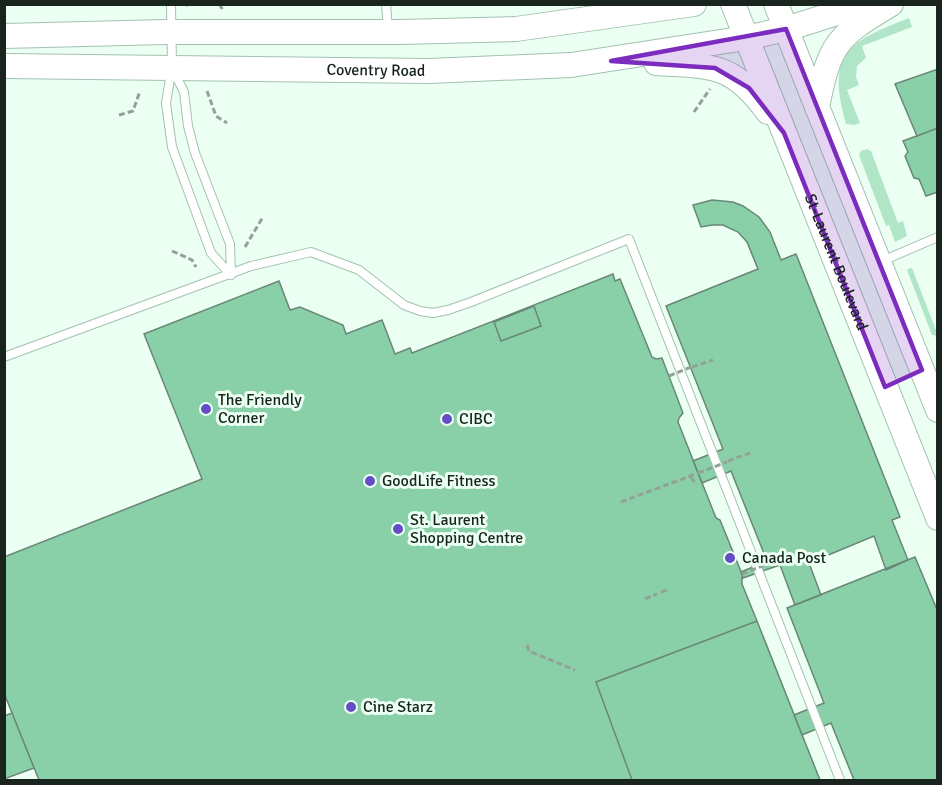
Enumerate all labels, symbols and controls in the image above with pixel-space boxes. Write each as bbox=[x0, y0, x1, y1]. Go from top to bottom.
street label: Coventry Road bbox=[326, 60, 425, 81]
street label: St-Laurent Boulevard bbox=[800, 191, 872, 333]
place label: The Friendly Corner bbox=[218, 390, 302, 428]
marker: The Friendly Corner bbox=[199, 402, 213, 416]
place label: CIBC bbox=[459, 409, 493, 429]
marker: CIBC bbox=[440, 412, 454, 426]
place label: GoodLife Fitness bbox=[382, 471, 495, 491]
marker: GoodLife Fitness bbox=[363, 474, 377, 488]
place label: St. Laurent Shopping Centre bbox=[410, 510, 523, 548]
marker: St. Laurent Shopping Centre bbox=[391, 522, 405, 536]
place label: Canada Post bbox=[742, 548, 827, 568]
marker: Canada Post bbox=[723, 551, 737, 565]
place label: Cine Starz bbox=[363, 697, 433, 717]
marker: Cine Starz bbox=[344, 700, 358, 714]

